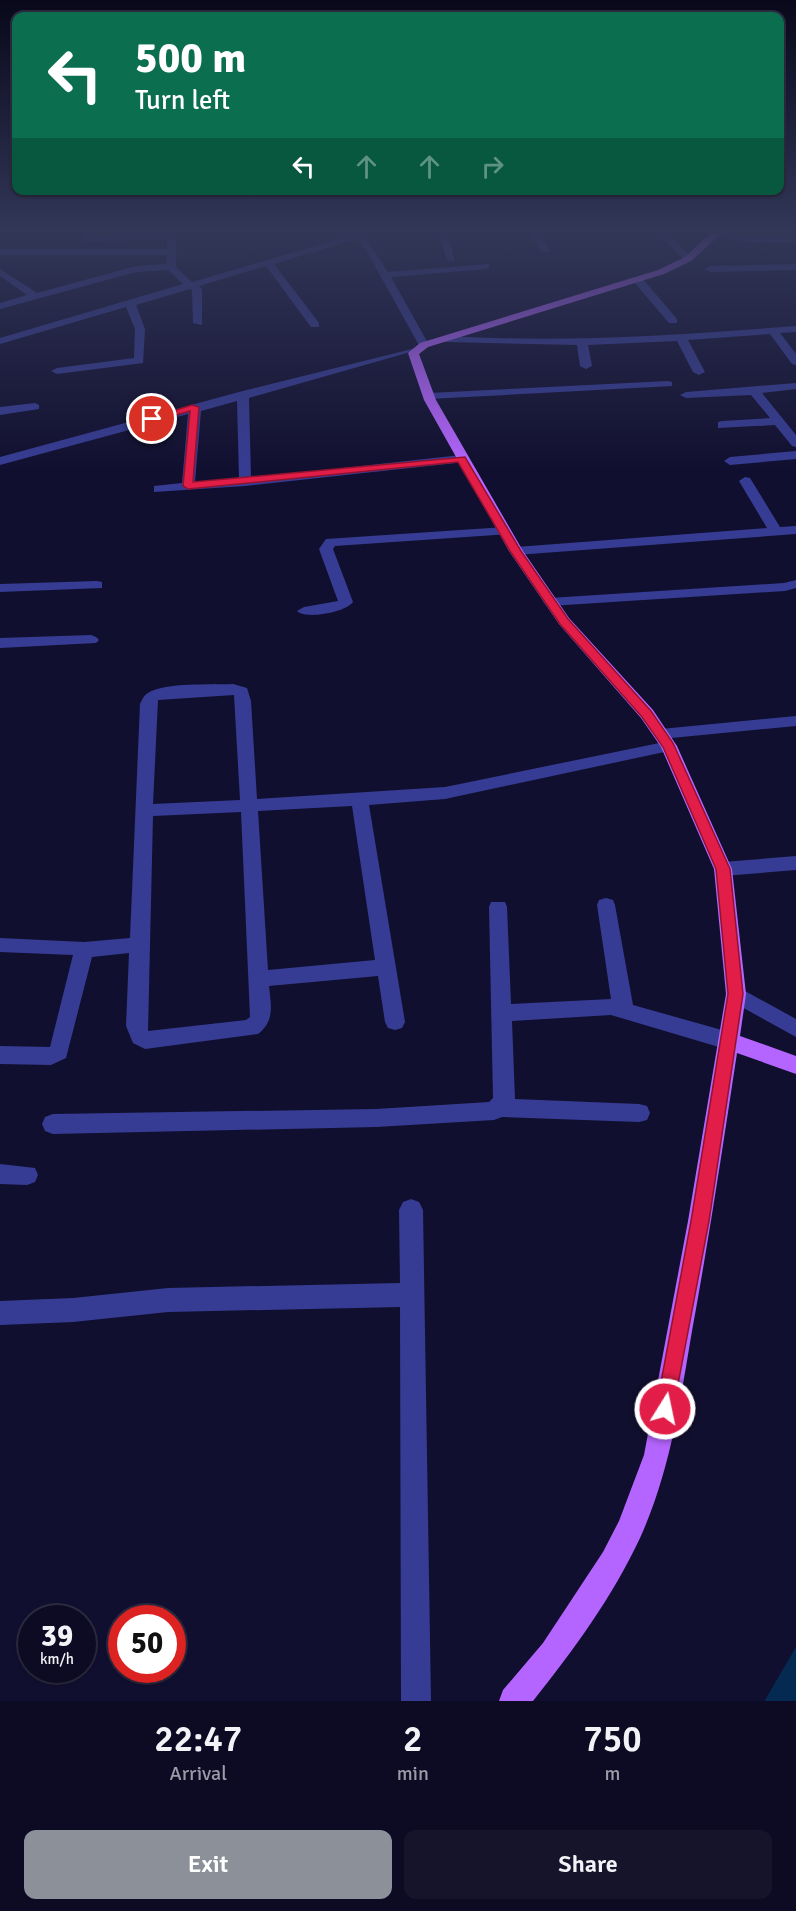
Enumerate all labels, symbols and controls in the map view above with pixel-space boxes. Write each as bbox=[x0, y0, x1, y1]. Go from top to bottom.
text: 500 m bbox=[135, 33, 246, 84]
icon: left bbox=[36, 36, 114, 114]
text: Turn left bbox=[135, 84, 230, 117]
icon: left bbox=[287, 150, 320, 183]
icon: ahead bbox=[350, 150, 383, 183]
icon: ahead bbox=[413, 150, 446, 183]
icon: right bbox=[476, 150, 509, 183]
pin bbox=[126, 393, 177, 444]
icon: arrive bbox=[135, 402, 168, 435]
position arrow bbox=[633, 1377, 697, 1441]
speed limit sign: 50 bbox=[108, 1605, 186, 1683]
text: 39 bbox=[41, 1618, 73, 1655]
text: km/h bbox=[40, 1650, 74, 1668]
text: 22:47 bbox=[154, 1717, 242, 1762]
text: 2 bbox=[403, 1717, 423, 1762]
text: 750 bbox=[583, 1717, 642, 1762]
text: Arrival bbox=[170, 1761, 227, 1786]
text: min bbox=[397, 1761, 429, 1786]
text: m bbox=[604, 1761, 620, 1786]
button: Exit bbox=[24, 1830, 392, 1899]
button: Share bbox=[404, 1830, 772, 1899]

